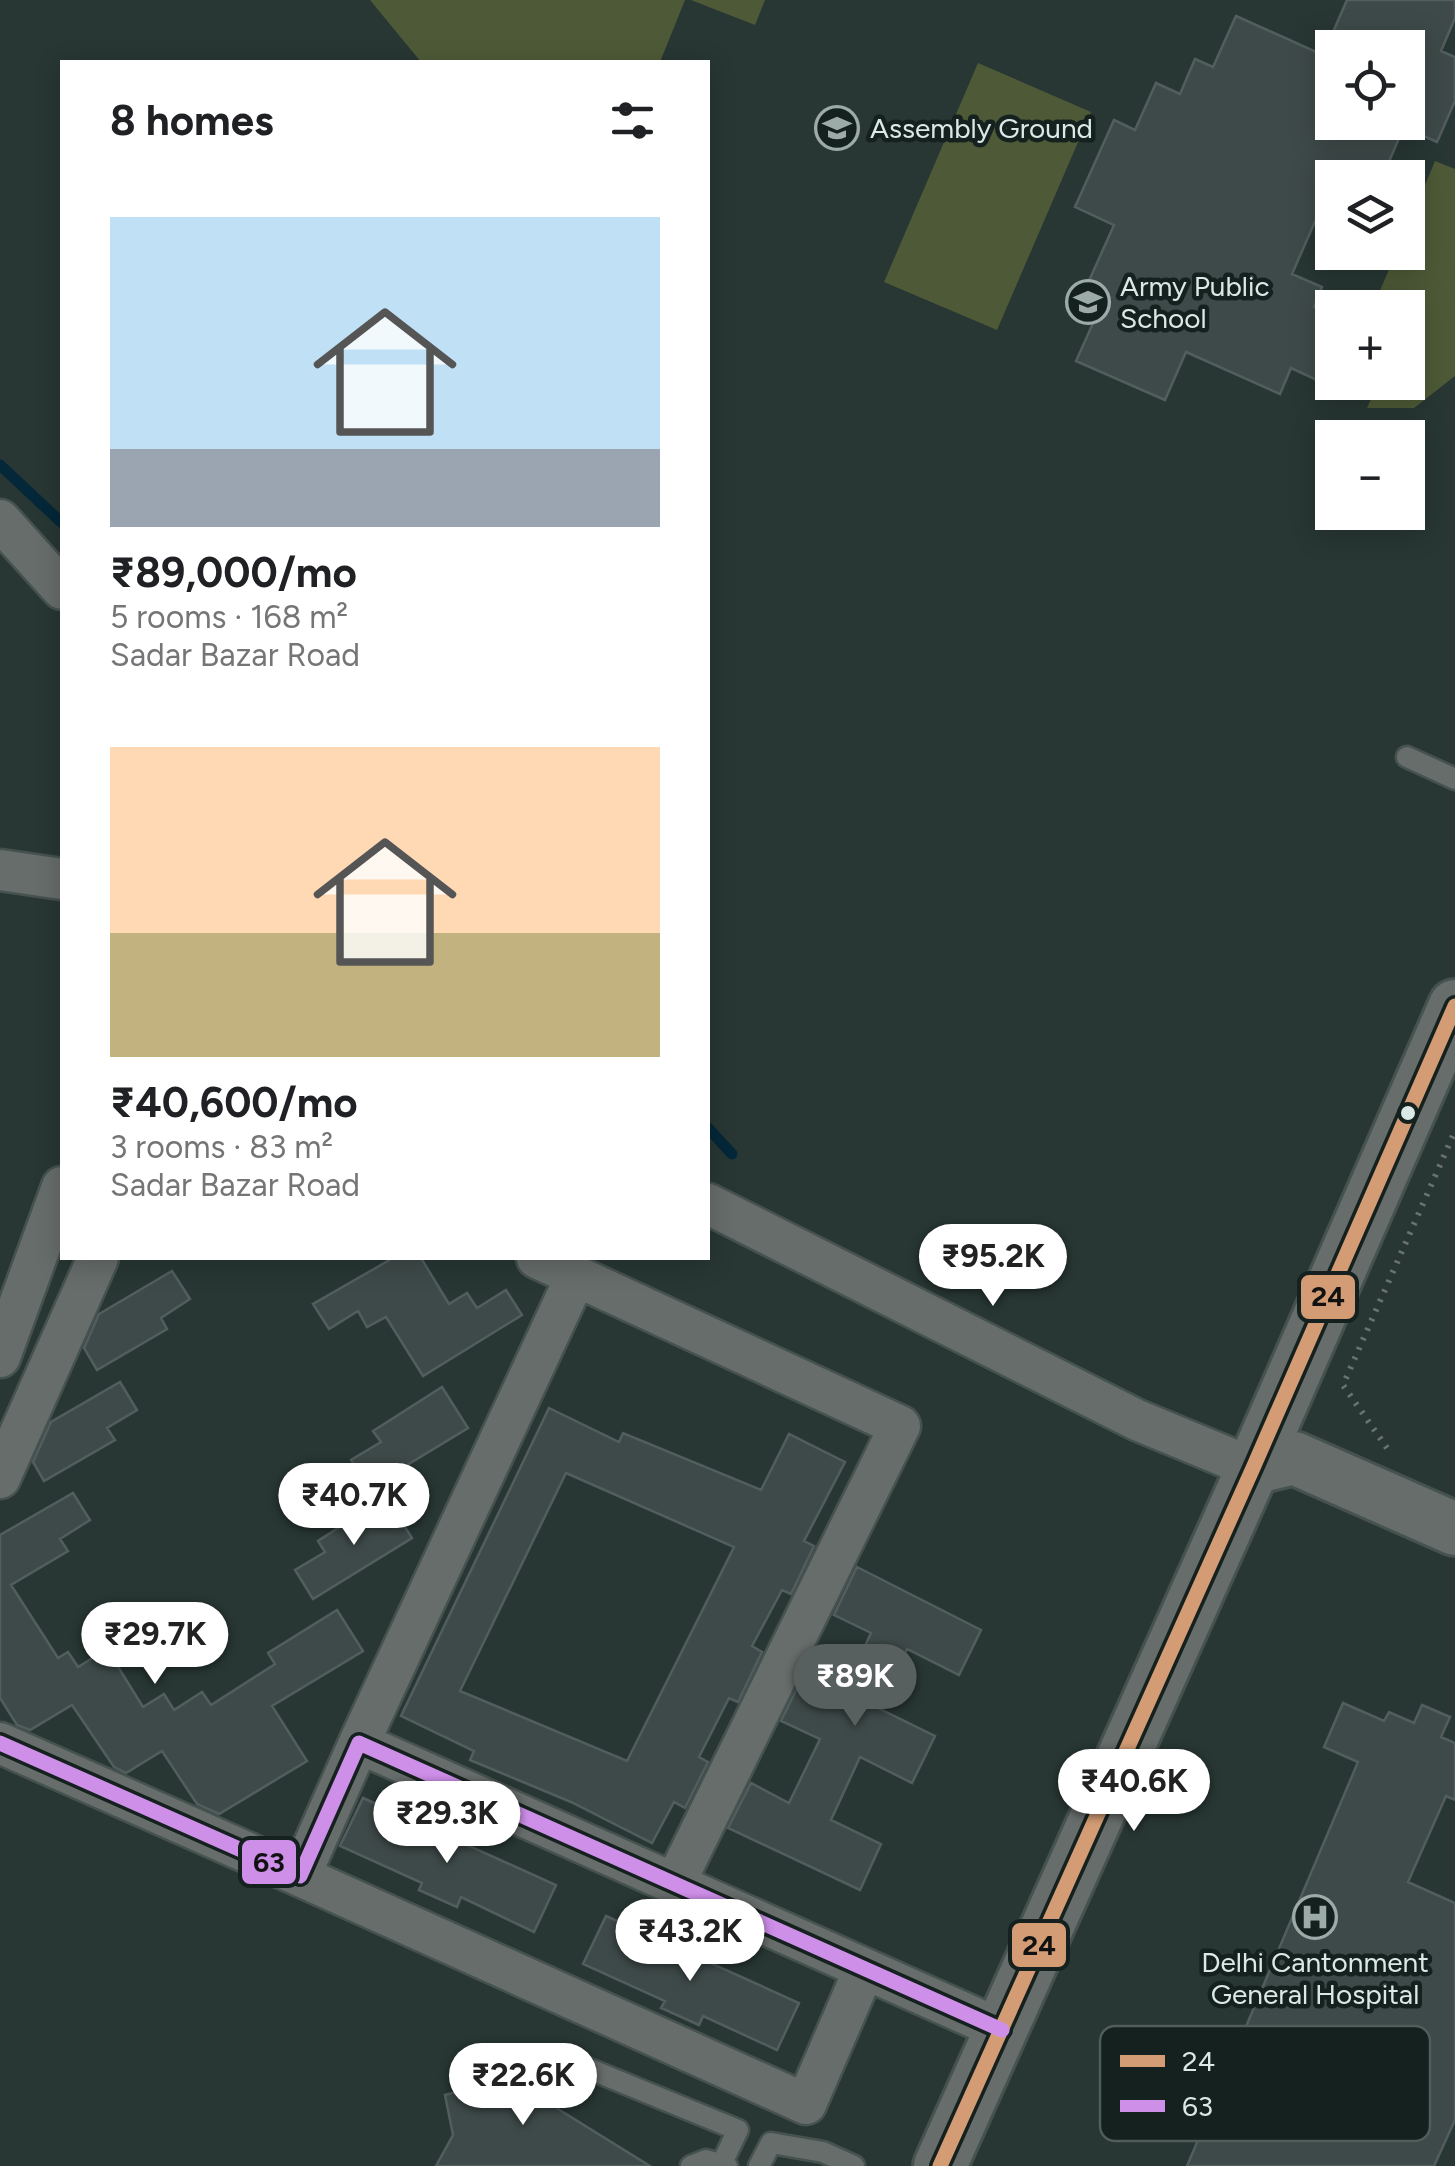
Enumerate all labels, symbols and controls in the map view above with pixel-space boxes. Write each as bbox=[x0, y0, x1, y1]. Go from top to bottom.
map controls bbox=[1315, 30, 1425, 530]
button: locate bbox=[1315, 30, 1425, 140]
icon: filters bbox=[605, 93, 660, 148]
text: 8 homes bbox=[110, 95, 274, 146]
school or university icon: Assembly Ground bbox=[814, 105, 860, 151]
place label: Assembly Ground bbox=[870, 111, 1093, 145]
button: layers bbox=[1315, 160, 1425, 270]
place label: Army Public School bbox=[1120, 269, 1270, 335]
school or university icon: Army Public School bbox=[1065, 279, 1111, 325]
icon: home bbox=[295, 282, 475, 462]
button: + bbox=[1315, 290, 1425, 400]
button: − bbox=[1315, 420, 1425, 530]
text: ₹89,000/mo bbox=[110, 547, 357, 598]
text: 5 rooms · 168 m² bbox=[110, 598, 348, 636]
text: Sadar Bazar Road bbox=[110, 636, 360, 674]
icon: home bbox=[295, 812, 475, 992]
text: ₹40,600/mo bbox=[110, 1077, 358, 1128]
unlabelled marker bbox=[1398, 1103, 1418, 1123]
text: 3 rooms · 83 m² bbox=[110, 1128, 333, 1166]
text: Sadar Bazar Road bbox=[110, 1166, 360, 1204]
pin: ₹95.2K bbox=[912, 1224, 1074, 1309]
text: ₹95.2K bbox=[941, 1237, 1045, 1275]
line badge: 24 bbox=[1299, 1273, 1357, 1321]
text: 24 bbox=[1311, 1279, 1345, 1313]
pin: ₹40.7K bbox=[273, 1463, 435, 1548]
text: ₹40.7K bbox=[300, 1476, 408, 1514]
pin: ₹29.7K bbox=[74, 1602, 236, 1687]
text: ₹29.7K bbox=[103, 1615, 207, 1653]
pin: ₹89K bbox=[796, 1644, 914, 1729]
text: ₹89K bbox=[816, 1657, 894, 1695]
pin: ₹40.6K bbox=[1053, 1749, 1215, 1834]
text: ₹40.6K bbox=[1080, 1762, 1188, 1800]
pin: ₹29.3K bbox=[366, 1781, 528, 1866]
text: ₹29.3K bbox=[395, 1794, 499, 1832]
line badge: 63 bbox=[240, 1838, 298, 1886]
text: 63 bbox=[253, 1845, 285, 1879]
hospital icon: Delhi Cantonment General Hospital bbox=[1292, 1894, 1338, 1940]
pin: ₹43.2K bbox=[609, 1899, 771, 1984]
text: ₹43.2K bbox=[637, 1912, 743, 1950]
line badge: 24 bbox=[1010, 1921, 1068, 1969]
text: 24 bbox=[1022, 1928, 1056, 1962]
place label: Delhi Cantonment General Hospital bbox=[1201, 1945, 1429, 2011]
legend bbox=[1100, 2026, 1430, 2141]
pin: ₹22.6K bbox=[442, 2043, 604, 2128]
text: 24 bbox=[1182, 2044, 1215, 2078]
text: ₹22.6K bbox=[471, 2056, 575, 2094]
text: 63 bbox=[1182, 2089, 1213, 2123]

